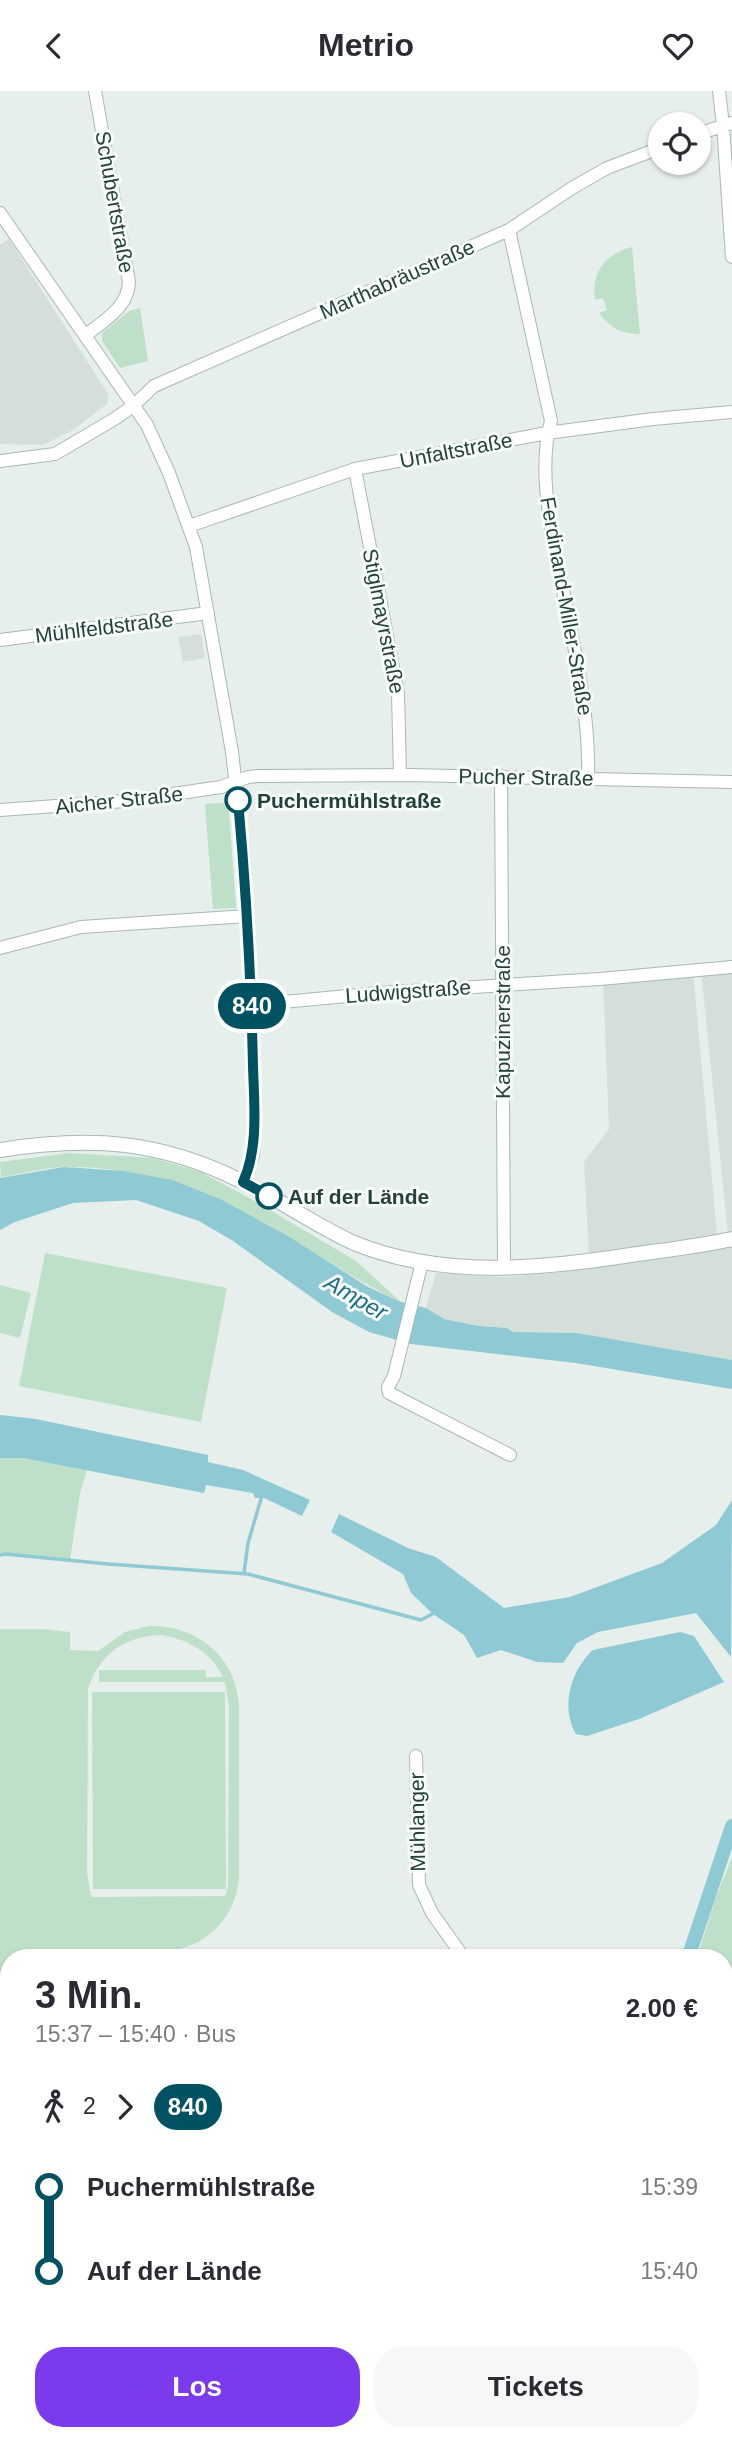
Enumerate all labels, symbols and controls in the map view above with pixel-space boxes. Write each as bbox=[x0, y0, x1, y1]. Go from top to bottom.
icon: back bbox=[35, 27, 73, 65]
text: Metrio bbox=[318, 27, 414, 63]
icon: heart bbox=[659, 27, 697, 65]
map controls bbox=[648, 112, 711, 175]
button: locate bbox=[648, 112, 711, 175]
street label: Schubertstraße bbox=[91, 129, 139, 275]
street label: Marthabräustraße bbox=[316, 235, 478, 323]
street label: Unfaltstraße bbox=[398, 428, 514, 472]
street label: Ferdinand-Miller-Straße bbox=[536, 495, 598, 717]
street label: Stiglmayrstraße bbox=[359, 547, 409, 695]
street label: Mühlfeldstraße bbox=[34, 607, 174, 647]
street label: Pucher Straße bbox=[458, 764, 594, 790]
street label: Aicher Straße bbox=[54, 782, 184, 818]
marker: Puchermühlstraße bbox=[225, 787, 251, 813]
place label: Puchermühlstraße bbox=[257, 789, 441, 812]
street label: Kapuzinerstraße bbox=[491, 945, 514, 1099]
street label: Ludwigstraße bbox=[344, 975, 472, 1007]
line badge: 840 bbox=[212, 983, 292, 1029]
text: 840 bbox=[232, 992, 272, 1019]
marker: Auf der Lände bbox=[256, 1183, 282, 1209]
place label: Auf der Lände bbox=[288, 1185, 429, 1208]
water label: Amper bbox=[318, 1268, 393, 1326]
street label: Mühlanger bbox=[405, 1772, 429, 1872]
text: 3 Min. bbox=[35, 1974, 143, 2016]
text: 2.00 € bbox=[626, 1993, 698, 2023]
text: 15:37 – 15:40 · Bus bbox=[35, 2021, 236, 2047]
icon: walk bbox=[35, 2088, 73, 2126]
icon: forward bbox=[106, 2088, 144, 2126]
text: 2 bbox=[83, 2093, 96, 2119]
text: 840 bbox=[168, 2093, 208, 2120]
text: Puchermühlstraße bbox=[87, 2172, 315, 2202]
text: 15:39 bbox=[640, 2174, 698, 2200]
text: Auf der Lände bbox=[87, 2256, 262, 2286]
text: 15:40 bbox=[640, 2258, 698, 2284]
button: Los bbox=[35, 2347, 360, 2427]
button: Tickets bbox=[374, 2347, 698, 2427]

